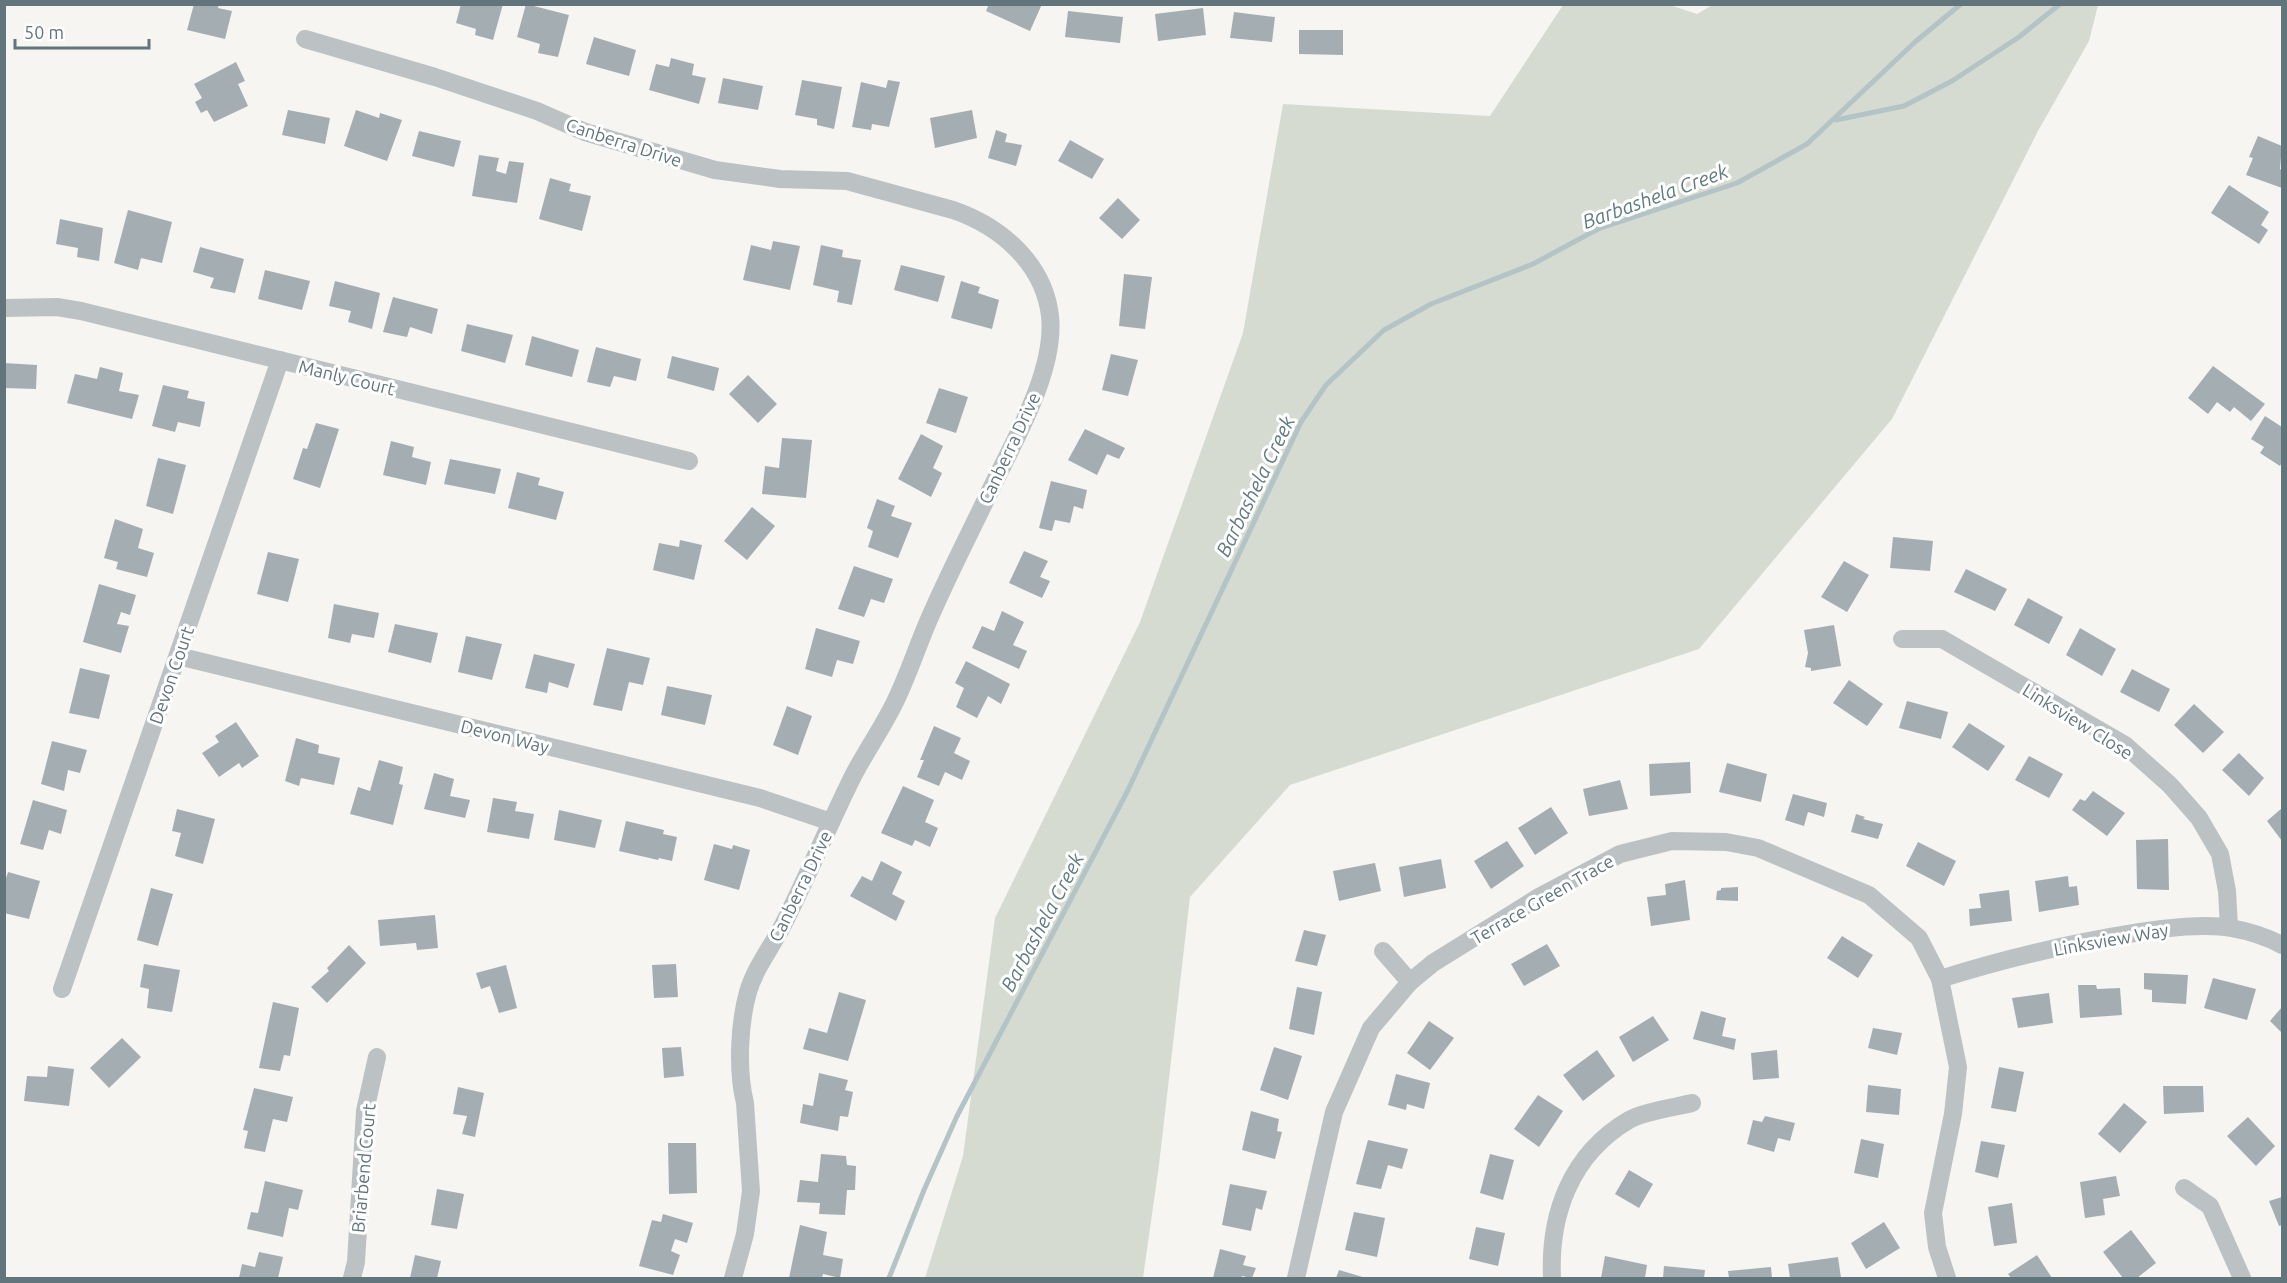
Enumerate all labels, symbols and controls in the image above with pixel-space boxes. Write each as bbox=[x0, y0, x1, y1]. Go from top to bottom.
scale bar bbox=[15, 12, 148, 50]
text: 50 m bbox=[24, 22, 64, 42]
street label: Canberra Drive bbox=[564, 114, 684, 170]
water label: Barbashela Creek bbox=[1579, 159, 1732, 233]
street label: Manly Court bbox=[297, 355, 397, 399]
street label: Canberra Drive bbox=[974, 389, 1044, 507]
water label: Barbashela Creek bbox=[1211, 411, 1299, 560]
street label: Devon Court bbox=[145, 624, 197, 726]
street label: Linksview Close bbox=[2019, 679, 2137, 763]
street label: Devon Way bbox=[459, 715, 552, 757]
street label: Canberra Drive bbox=[765, 827, 835, 945]
water label: Barbashela Creek bbox=[996, 848, 1089, 995]
street label: Terrace Green Trace bbox=[1467, 850, 1617, 948]
street label: Linksview Way bbox=[2052, 919, 2170, 959]
street label: Briarbend Court bbox=[347, 1102, 379, 1234]

